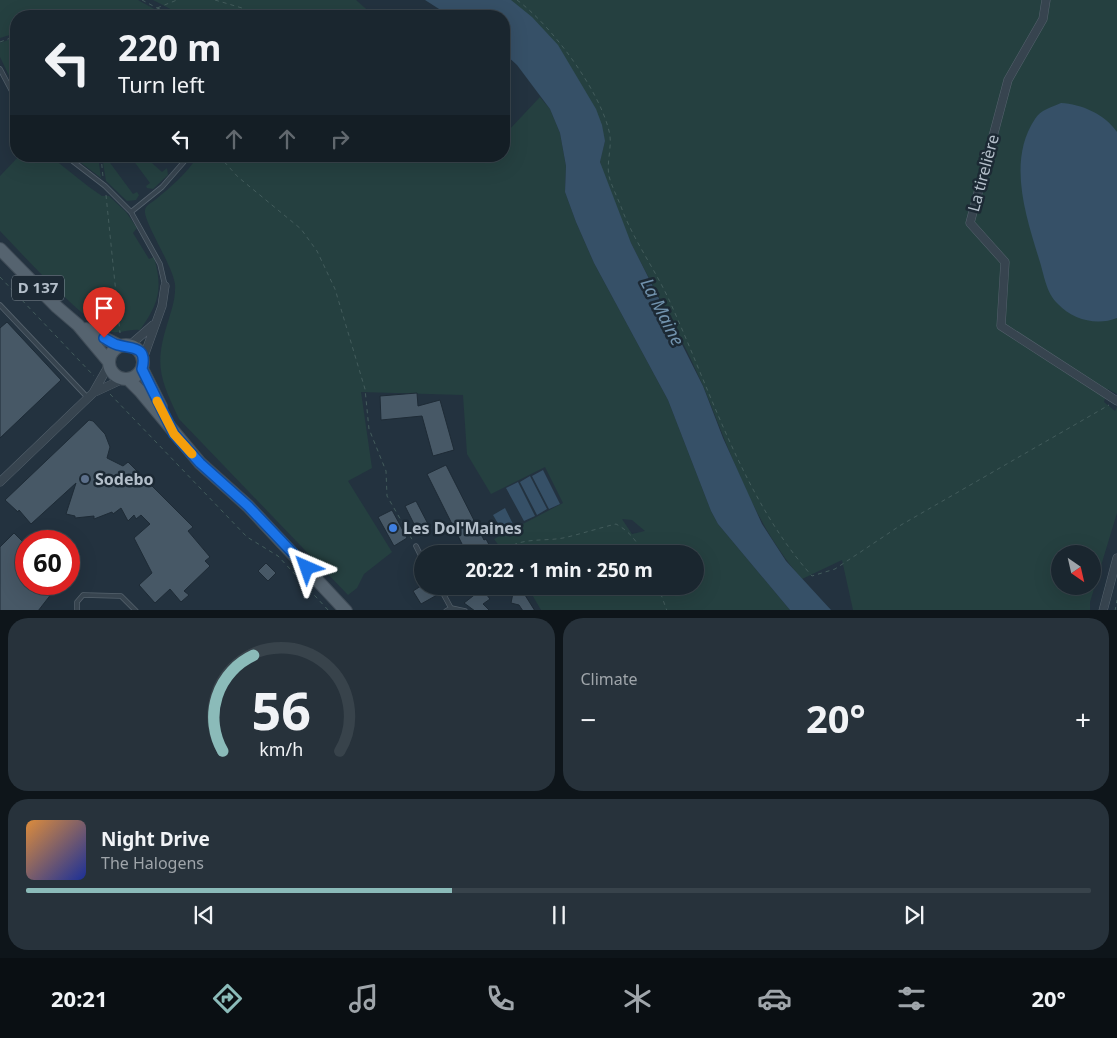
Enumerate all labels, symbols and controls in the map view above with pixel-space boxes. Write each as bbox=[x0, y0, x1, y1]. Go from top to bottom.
text: 220 m bbox=[118, 24, 221, 71]
icon: left bbox=[35, 30, 100, 95]
text: Turn left bbox=[118, 69, 205, 99]
icon: left bbox=[167, 125, 195, 153]
icon: ahead bbox=[220, 125, 248, 153]
icon: ahead bbox=[273, 125, 301, 153]
icon: right bbox=[326, 125, 354, 153]
street label: La tirelière bbox=[962, 132, 1004, 214]
water label: La Maine bbox=[636, 274, 690, 349]
road number: D 137 bbox=[12, 276, 64, 300]
pin bbox=[83, 287, 125, 338]
icon: arrive bbox=[90, 294, 118, 322]
place label: Sodebo bbox=[95, 468, 154, 490]
marker: Sodebo bbox=[79, 473, 91, 485]
place label: Les Dol'Maines bbox=[403, 517, 522, 539]
marker: Les Dol'Maines bbox=[387, 522, 399, 534]
speed limit sign: 60 bbox=[15, 530, 80, 595]
position arrow bbox=[280, 541, 332, 593]
north arrow bbox=[1051, 545, 1101, 595]
map controls bbox=[1051, 545, 1101, 595]
text: 20:22 · 1 min · 250 m bbox=[465, 557, 653, 583]
text: Climate bbox=[581, 668, 638, 690]
text: 56 bbox=[252, 674, 311, 745]
text: 20° bbox=[806, 692, 866, 744]
text: − bbox=[581, 700, 597, 738]
text: + bbox=[1075, 700, 1091, 738]
text: km/h bbox=[259, 737, 303, 761]
text: Night Drive bbox=[101, 826, 210, 852]
text: The Halogens bbox=[101, 852, 204, 874]
icon: previous bbox=[190, 901, 218, 929]
icon: pause bbox=[545, 901, 573, 929]
icon: next bbox=[900, 901, 928, 929]
icon: directions bbox=[210, 981, 245, 1016]
icon: music bbox=[346, 981, 381, 1016]
icon: phone bbox=[483, 981, 518, 1016]
icon: climate bbox=[620, 981, 655, 1016]
icon: car bbox=[757, 981, 792, 1016]
icon: filters bbox=[894, 981, 929, 1016]
text: 20:21 bbox=[51, 983, 108, 1013]
text: 20° bbox=[1031, 983, 1066, 1013]

